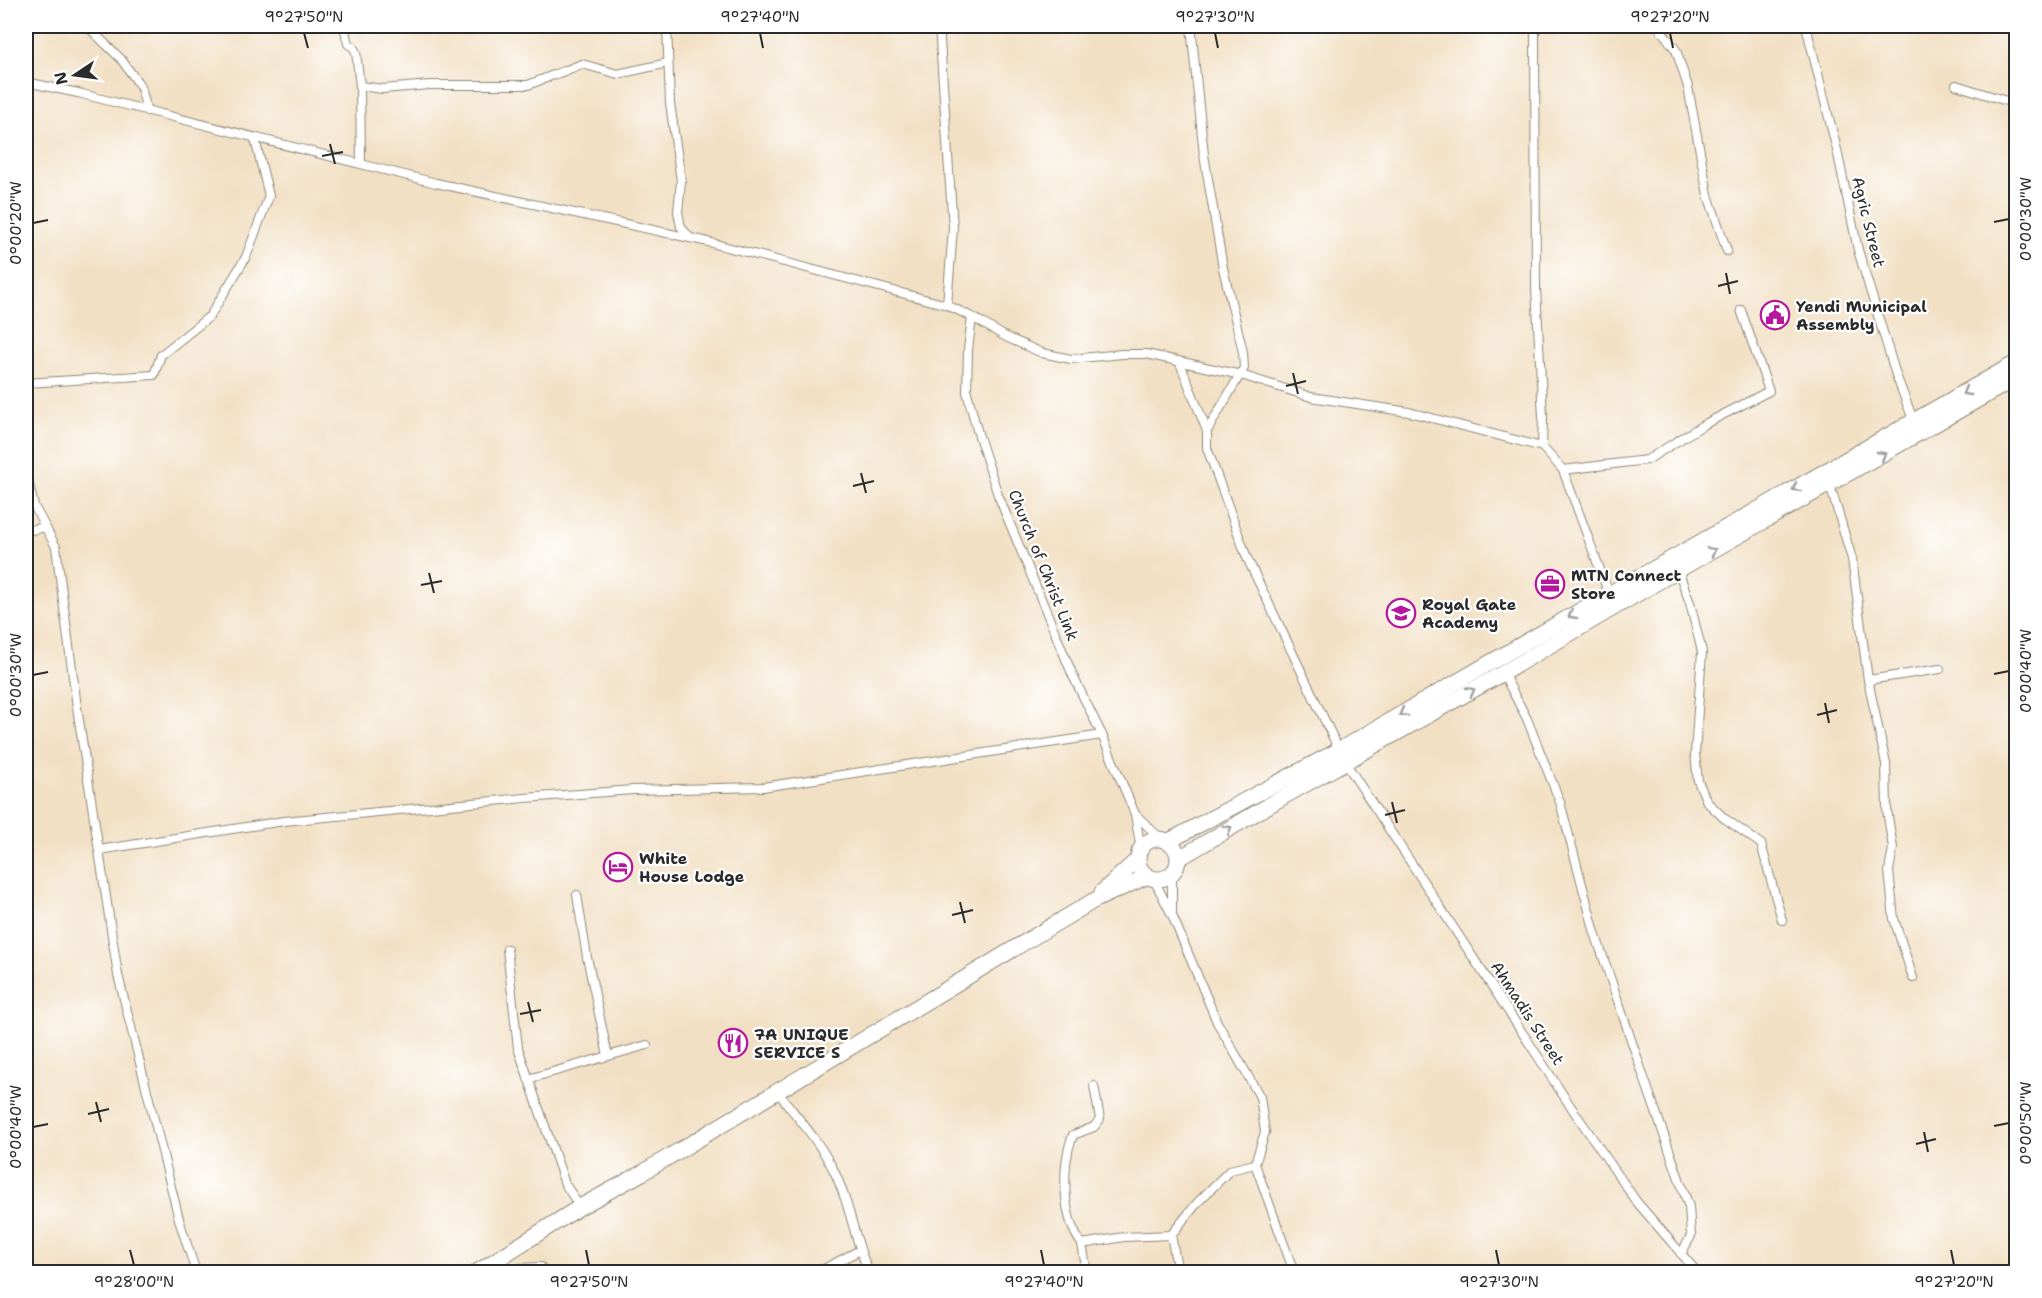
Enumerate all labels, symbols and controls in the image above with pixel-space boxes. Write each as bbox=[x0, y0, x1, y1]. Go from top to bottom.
text: 9°27'50"N bbox=[265, 7, 343, 27]
text: 9°27'40"N bbox=[720, 7, 800, 27]
text: 9°27'30"N bbox=[1175, 7, 1255, 27]
text: 9°27'20"N bbox=[1630, 7, 1710, 27]
north arrow bbox=[45, 45, 105, 105]
text: N bbox=[49, 70, 73, 87]
street label: Agric Street bbox=[1847, 174, 1890, 270]
text: 0°00'30"W bbox=[2016, 177, 2036, 261]
text: 0°00'20"W bbox=[6, 181, 26, 265]
place label: Yendi Municipal Assembly bbox=[1796, 296, 1927, 335]
public building icon: Yendi Municipal Assembly bbox=[1759, 299, 1791, 331]
one-way arrow bbox=[1962, 385, 1972, 396]
one-way arrow bbox=[1876, 451, 1886, 463]
one-way arrow bbox=[1792, 481, 1802, 493]
street label: Church of Christ Link bbox=[1004, 486, 1084, 644]
one-way arrow bbox=[1706, 547, 1716, 559]
place label: MTN Connect Store bbox=[1571, 565, 1682, 604]
office icon: MTN Connect Store bbox=[1534, 568, 1566, 600]
place label: Royal Gate Academy bbox=[1422, 594, 1517, 633]
school or university icon: Royal Gate Academy bbox=[1385, 597, 1417, 629]
one-way arrow bbox=[1567, 608, 1578, 620]
text: 0°00'40"W bbox=[2016, 629, 2036, 713]
text: 0°00'30"W bbox=[6, 633, 26, 717]
one-way arrow bbox=[1465, 687, 1475, 698]
one-way arrow bbox=[1399, 705, 1409, 717]
one-way arrow bbox=[1222, 825, 1232, 836]
place label: White House Lodge bbox=[639, 848, 745, 887]
hotel icon: White House Lodge bbox=[602, 851, 634, 883]
street label: Ahmadis Street bbox=[1486, 957, 1569, 1069]
place label: 7A UNIQUE SERVICE S bbox=[754, 1024, 849, 1063]
restaurant icon: 7A UNIQUE SERVICE S bbox=[717, 1027, 749, 1059]
text: 0°00'50"W bbox=[2016, 1081, 2036, 1165]
text: 0°00'40"W bbox=[6, 1085, 26, 1169]
text: 9°28'00"N bbox=[94, 1272, 174, 1292]
text: 9°27'50"N bbox=[550, 1272, 628, 1292]
text: 9°27'40"N bbox=[1004, 1272, 1084, 1292]
text: 9°27'30"N bbox=[1459, 1272, 1539, 1292]
text: 9°27'20"N bbox=[1914, 1272, 1994, 1292]

